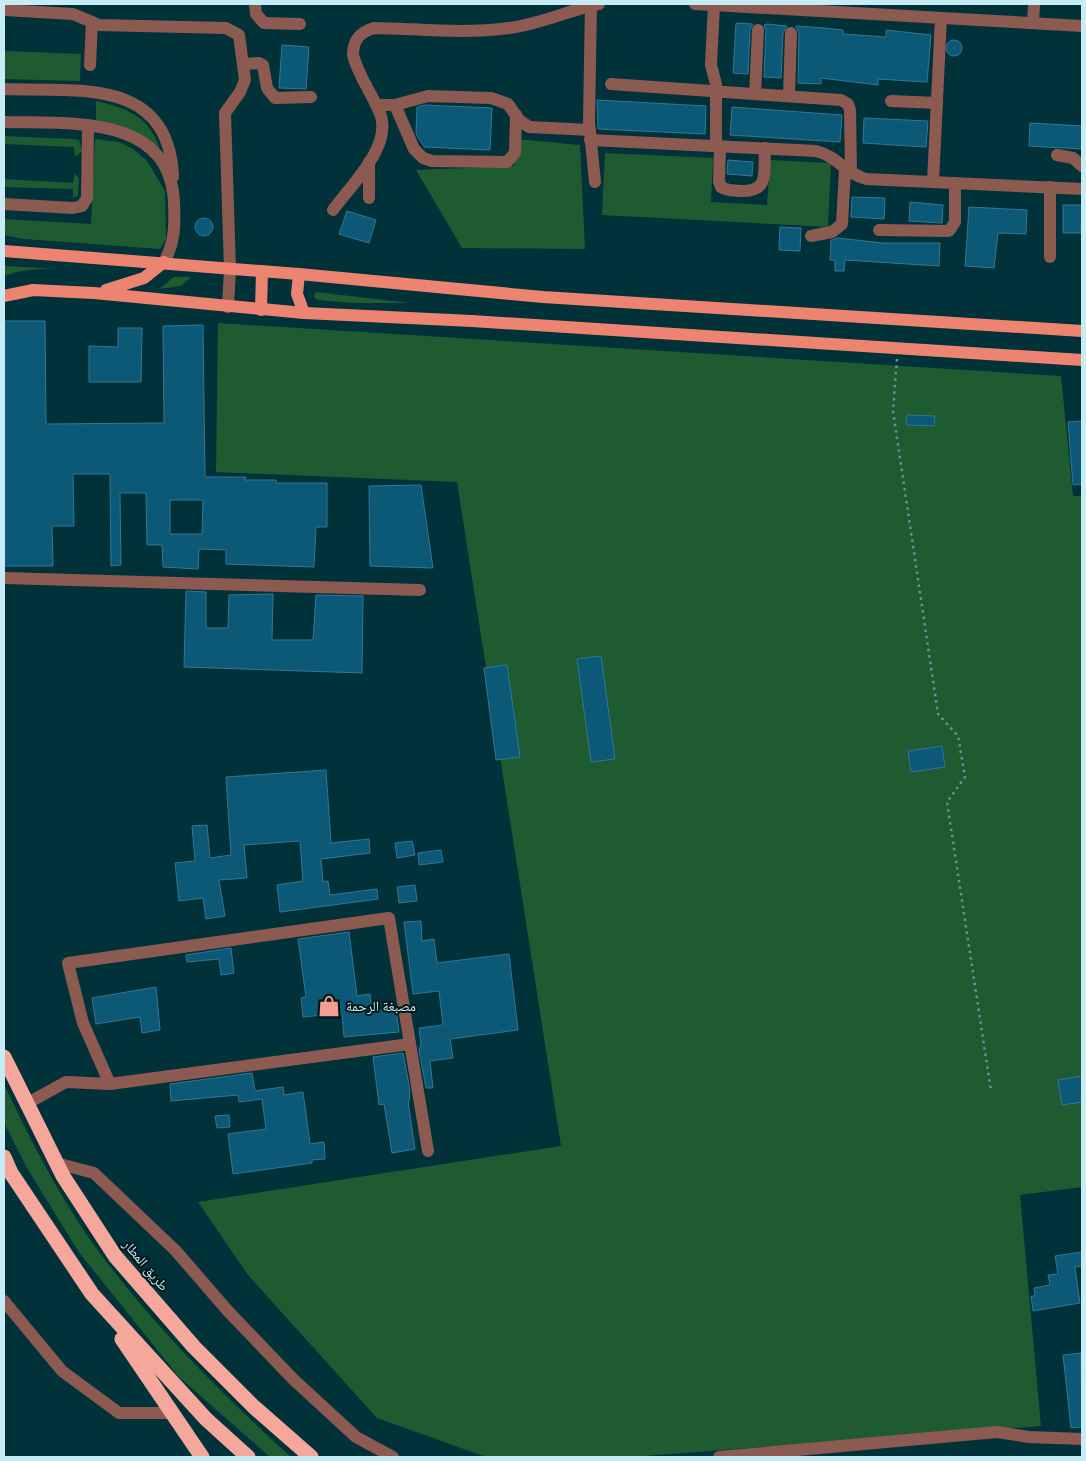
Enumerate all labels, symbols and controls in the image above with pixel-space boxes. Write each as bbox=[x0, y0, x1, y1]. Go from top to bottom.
shop icon: مصبغة الرحمة bbox=[316, 993, 342, 1019]
place label: مصبغة الرحمة bbox=[346, 997, 416, 1015]
street label: طريق المطار bbox=[118, 1235, 173, 1295]

